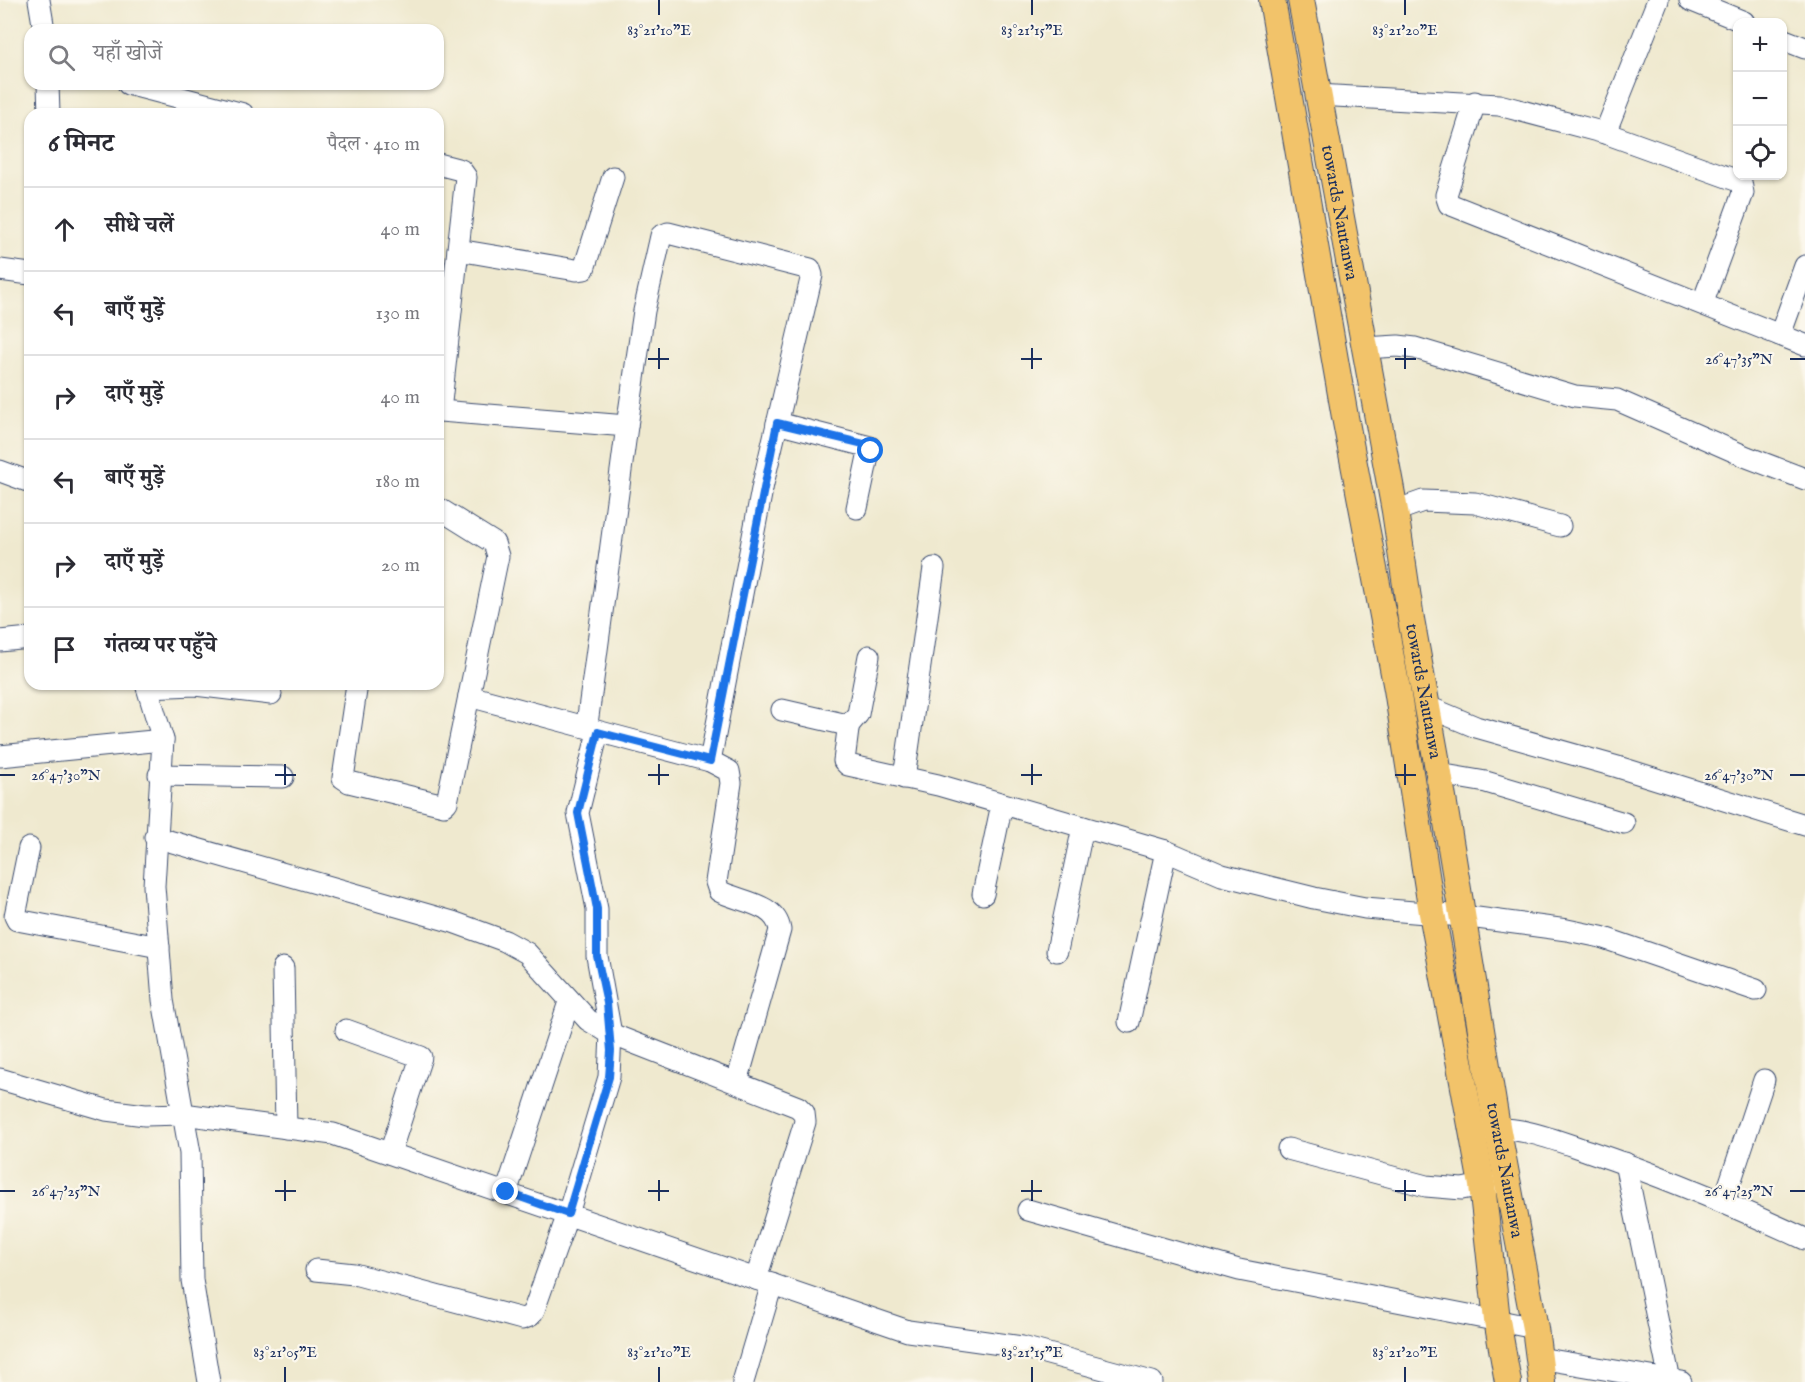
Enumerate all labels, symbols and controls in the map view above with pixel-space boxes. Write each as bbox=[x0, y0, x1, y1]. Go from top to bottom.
map controls bbox=[1733, 18, 1787, 180]
button: + bbox=[1733, 18, 1787, 72]
text: 83°21'10"E bbox=[627, 21, 691, 40]
text: 83°21'15"E bbox=[1001, 21, 1063, 40]
text: 83°21'20"E bbox=[1372, 21, 1438, 40]
search box bbox=[24, 24, 444, 90]
text: यहाँ खोजें bbox=[93, 40, 162, 68]
icon: search bbox=[45, 41, 78, 74]
button: − bbox=[1733, 72, 1787, 126]
button: locate bbox=[1733, 126, 1787, 180]
text: 6 मिनट bbox=[48, 127, 114, 160]
text: पैदल · 410 m bbox=[327, 132, 420, 157]
street label: towards Nautanwa bbox=[1315, 143, 1362, 282]
text: सीधे चलें bbox=[105, 212, 174, 240]
icon: ahead bbox=[48, 213, 81, 246]
text: 40 m bbox=[381, 217, 420, 242]
text: बाएँ मुड़ें bbox=[105, 296, 164, 324]
icon: left bbox=[48, 297, 81, 330]
text: 130 m bbox=[375, 301, 420, 326]
text: 26°47'35"N bbox=[1705, 350, 1773, 369]
text: दाएँ मुड़ें bbox=[105, 380, 164, 408]
icon: right bbox=[48, 381, 81, 414]
text: 40 m bbox=[381, 385, 420, 410]
route start bbox=[857, 437, 883, 463]
text: बाएँ मुड़ें bbox=[105, 464, 164, 492]
icon: left bbox=[48, 465, 81, 498]
text: 180 m bbox=[375, 469, 420, 494]
text: दाएँ मुड़ें bbox=[105, 548, 164, 576]
icon: right bbox=[48, 549, 81, 582]
text: 20 m bbox=[381, 553, 420, 578]
street label: towards Nautanwa bbox=[1399, 622, 1446, 761]
text: गंतव्य पर पहुँचे bbox=[105, 632, 216, 660]
icon: arrive bbox=[48, 633, 81, 666]
text: 26°47'30"N bbox=[31, 766, 101, 785]
text: 26°47'30"N bbox=[1704, 766, 1774, 785]
street label: towards Nautanwa bbox=[1480, 1101, 1528, 1240]
route end bbox=[492, 1178, 518, 1204]
text: 26°47'25"N bbox=[31, 1182, 101, 1201]
text: 26°47'25"N bbox=[1704, 1182, 1774, 1201]
text: 83°21'05"E bbox=[253, 1343, 317, 1362]
text: 83°21'10"E bbox=[627, 1343, 691, 1362]
text: 83°21'15"E bbox=[1001, 1343, 1063, 1362]
text: 83°21'20"E bbox=[1372, 1343, 1438, 1362]

